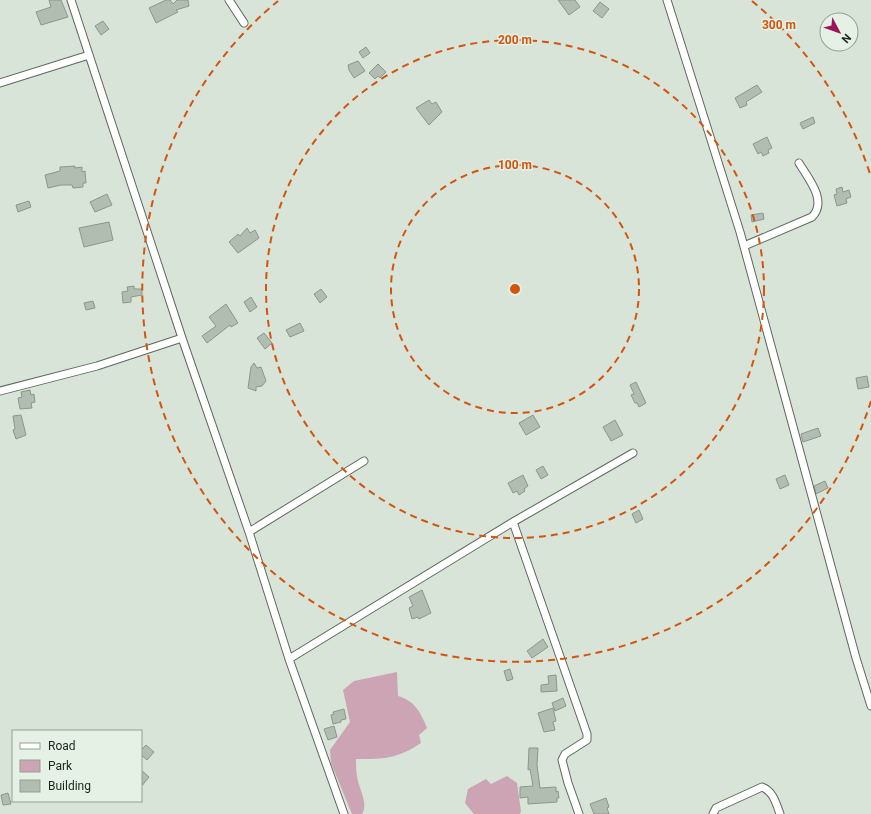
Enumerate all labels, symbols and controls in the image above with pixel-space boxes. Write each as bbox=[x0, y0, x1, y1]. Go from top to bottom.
north arrow bbox=[819, 12, 859, 52]
text: 300 m bbox=[762, 18, 796, 32]
text: N bbox=[839, 31, 854, 46]
text: 200 m bbox=[498, 33, 532, 47]
text: 100 m bbox=[498, 158, 532, 172]
centre of rings bbox=[508, 282, 522, 296]
legend bbox=[12, 730, 142, 802]
text: Road bbox=[48, 739, 76, 753]
text: Park bbox=[48, 759, 73, 773]
text: Building bbox=[48, 779, 91, 793]

